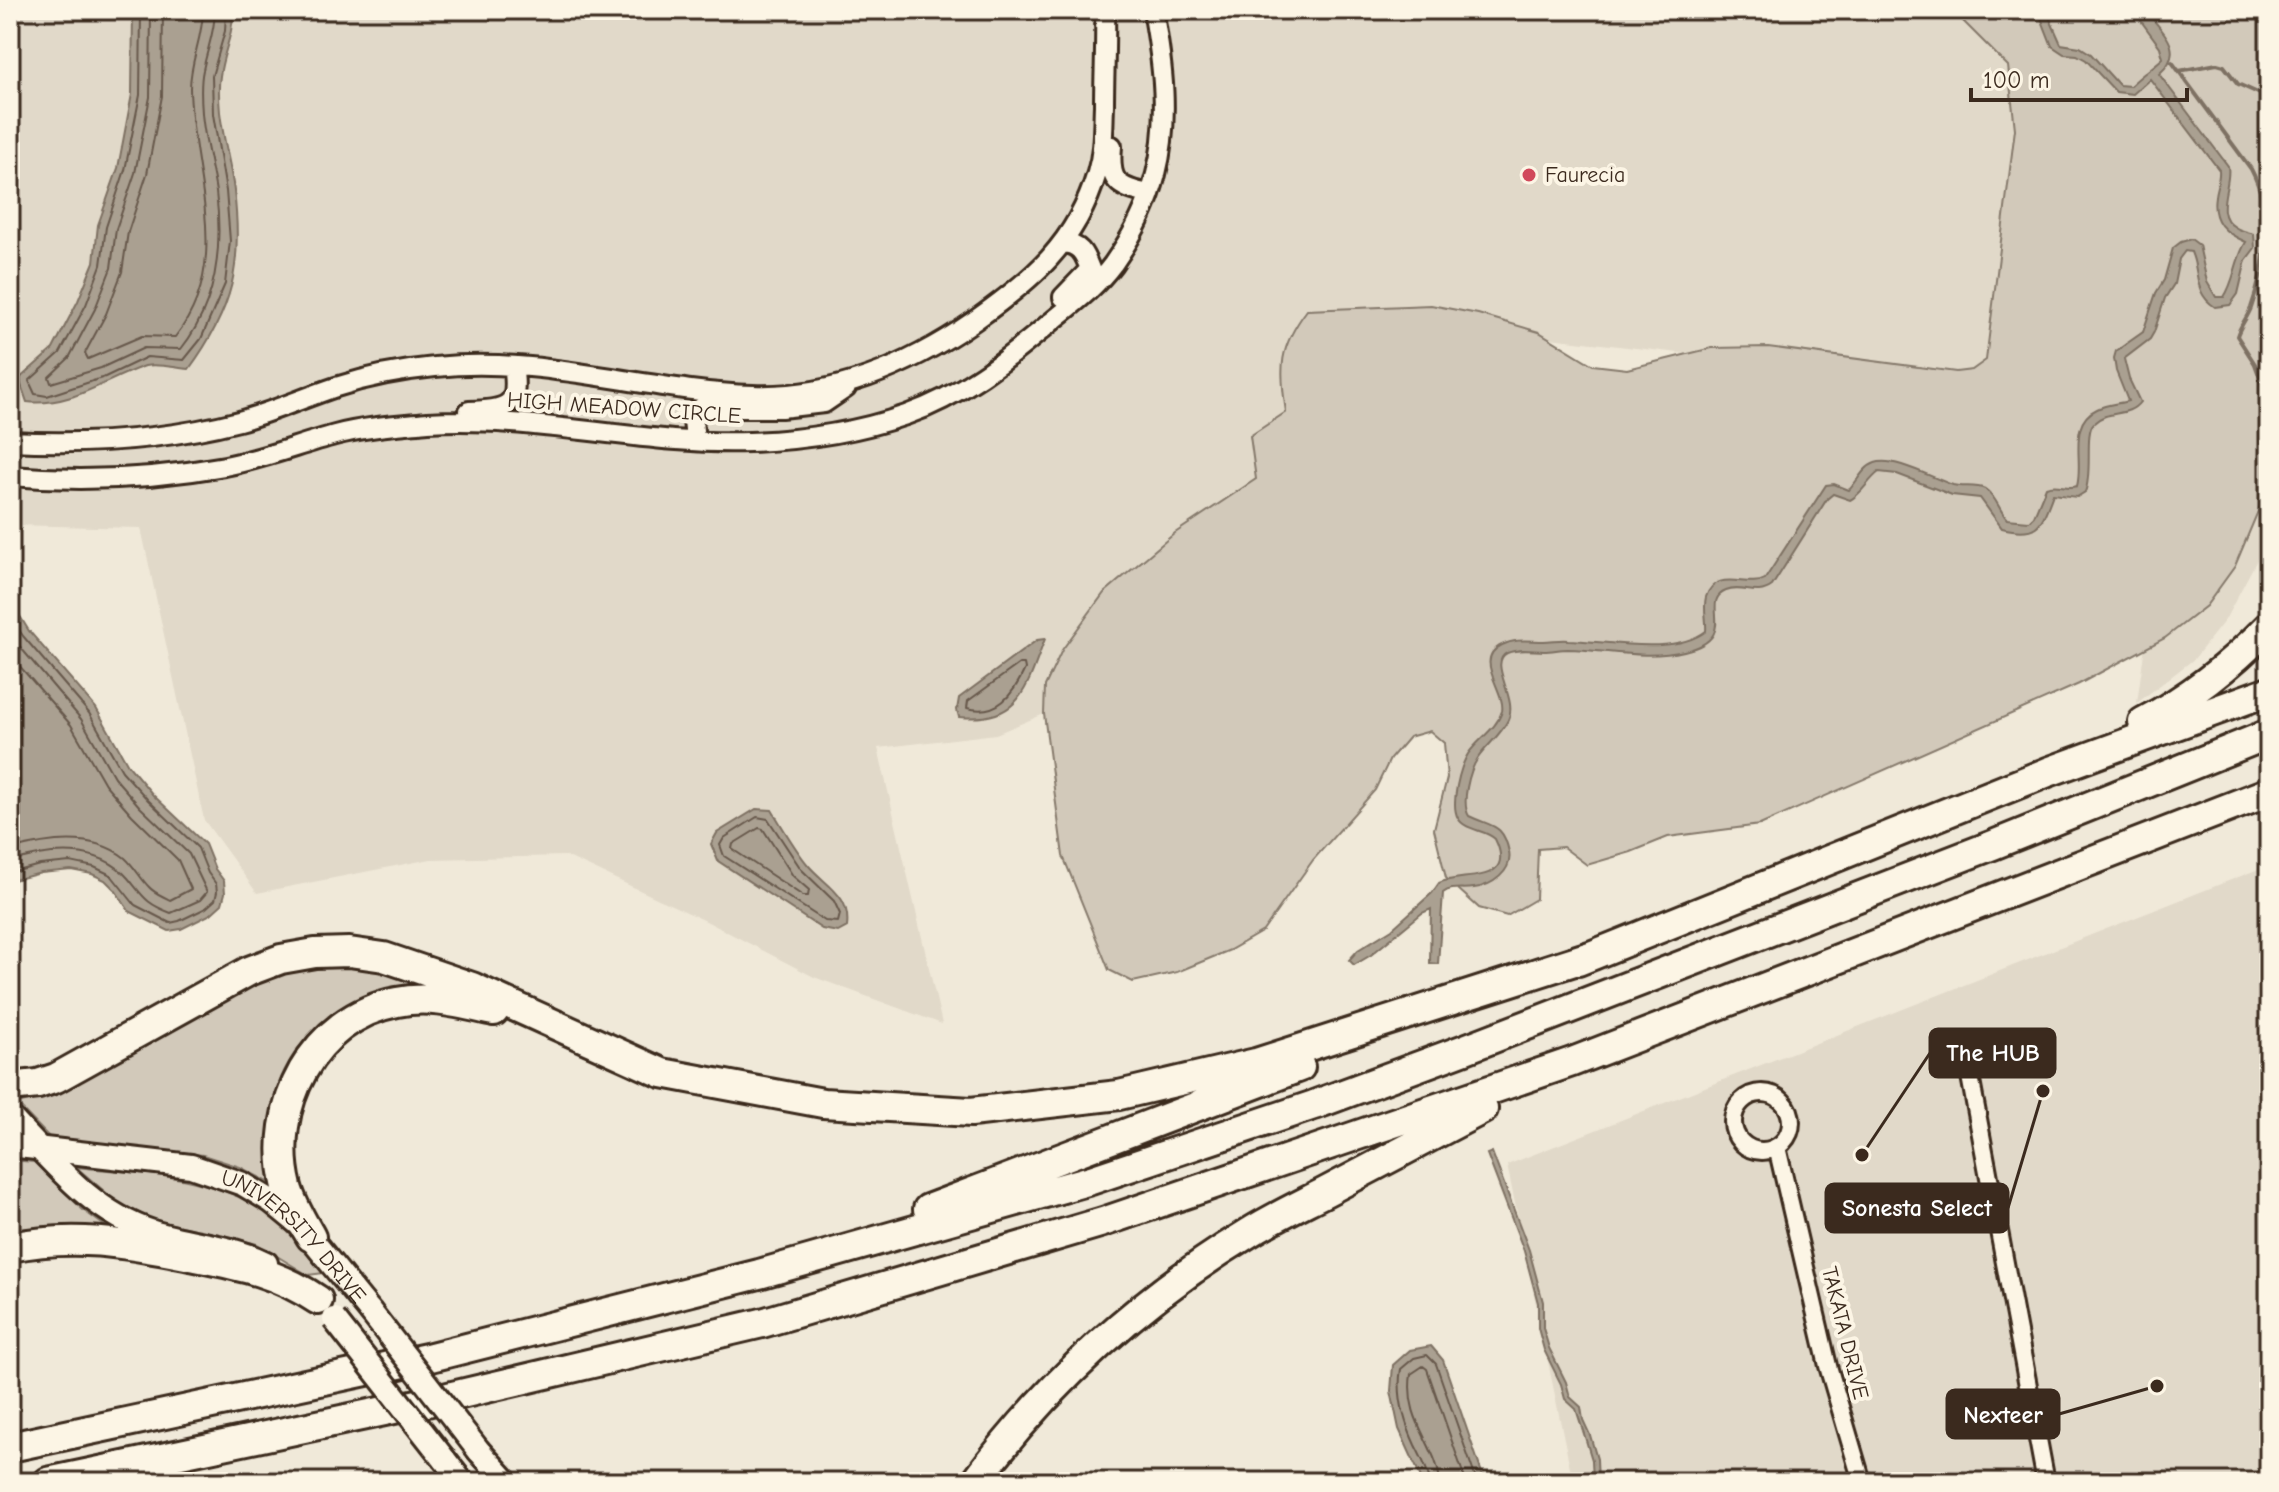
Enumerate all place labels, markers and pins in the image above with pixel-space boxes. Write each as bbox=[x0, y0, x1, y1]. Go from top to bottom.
place label: Faurecia bbox=[1545, 162, 1625, 188]
marker: Faurecia bbox=[1520, 166, 1538, 184]
callout: The HUB bbox=[1930, 1029, 2055, 1077]
callout: Sonesta Select bbox=[1826, 1184, 2008, 1232]
callout: Nexteer bbox=[1947, 1390, 2059, 1438]

